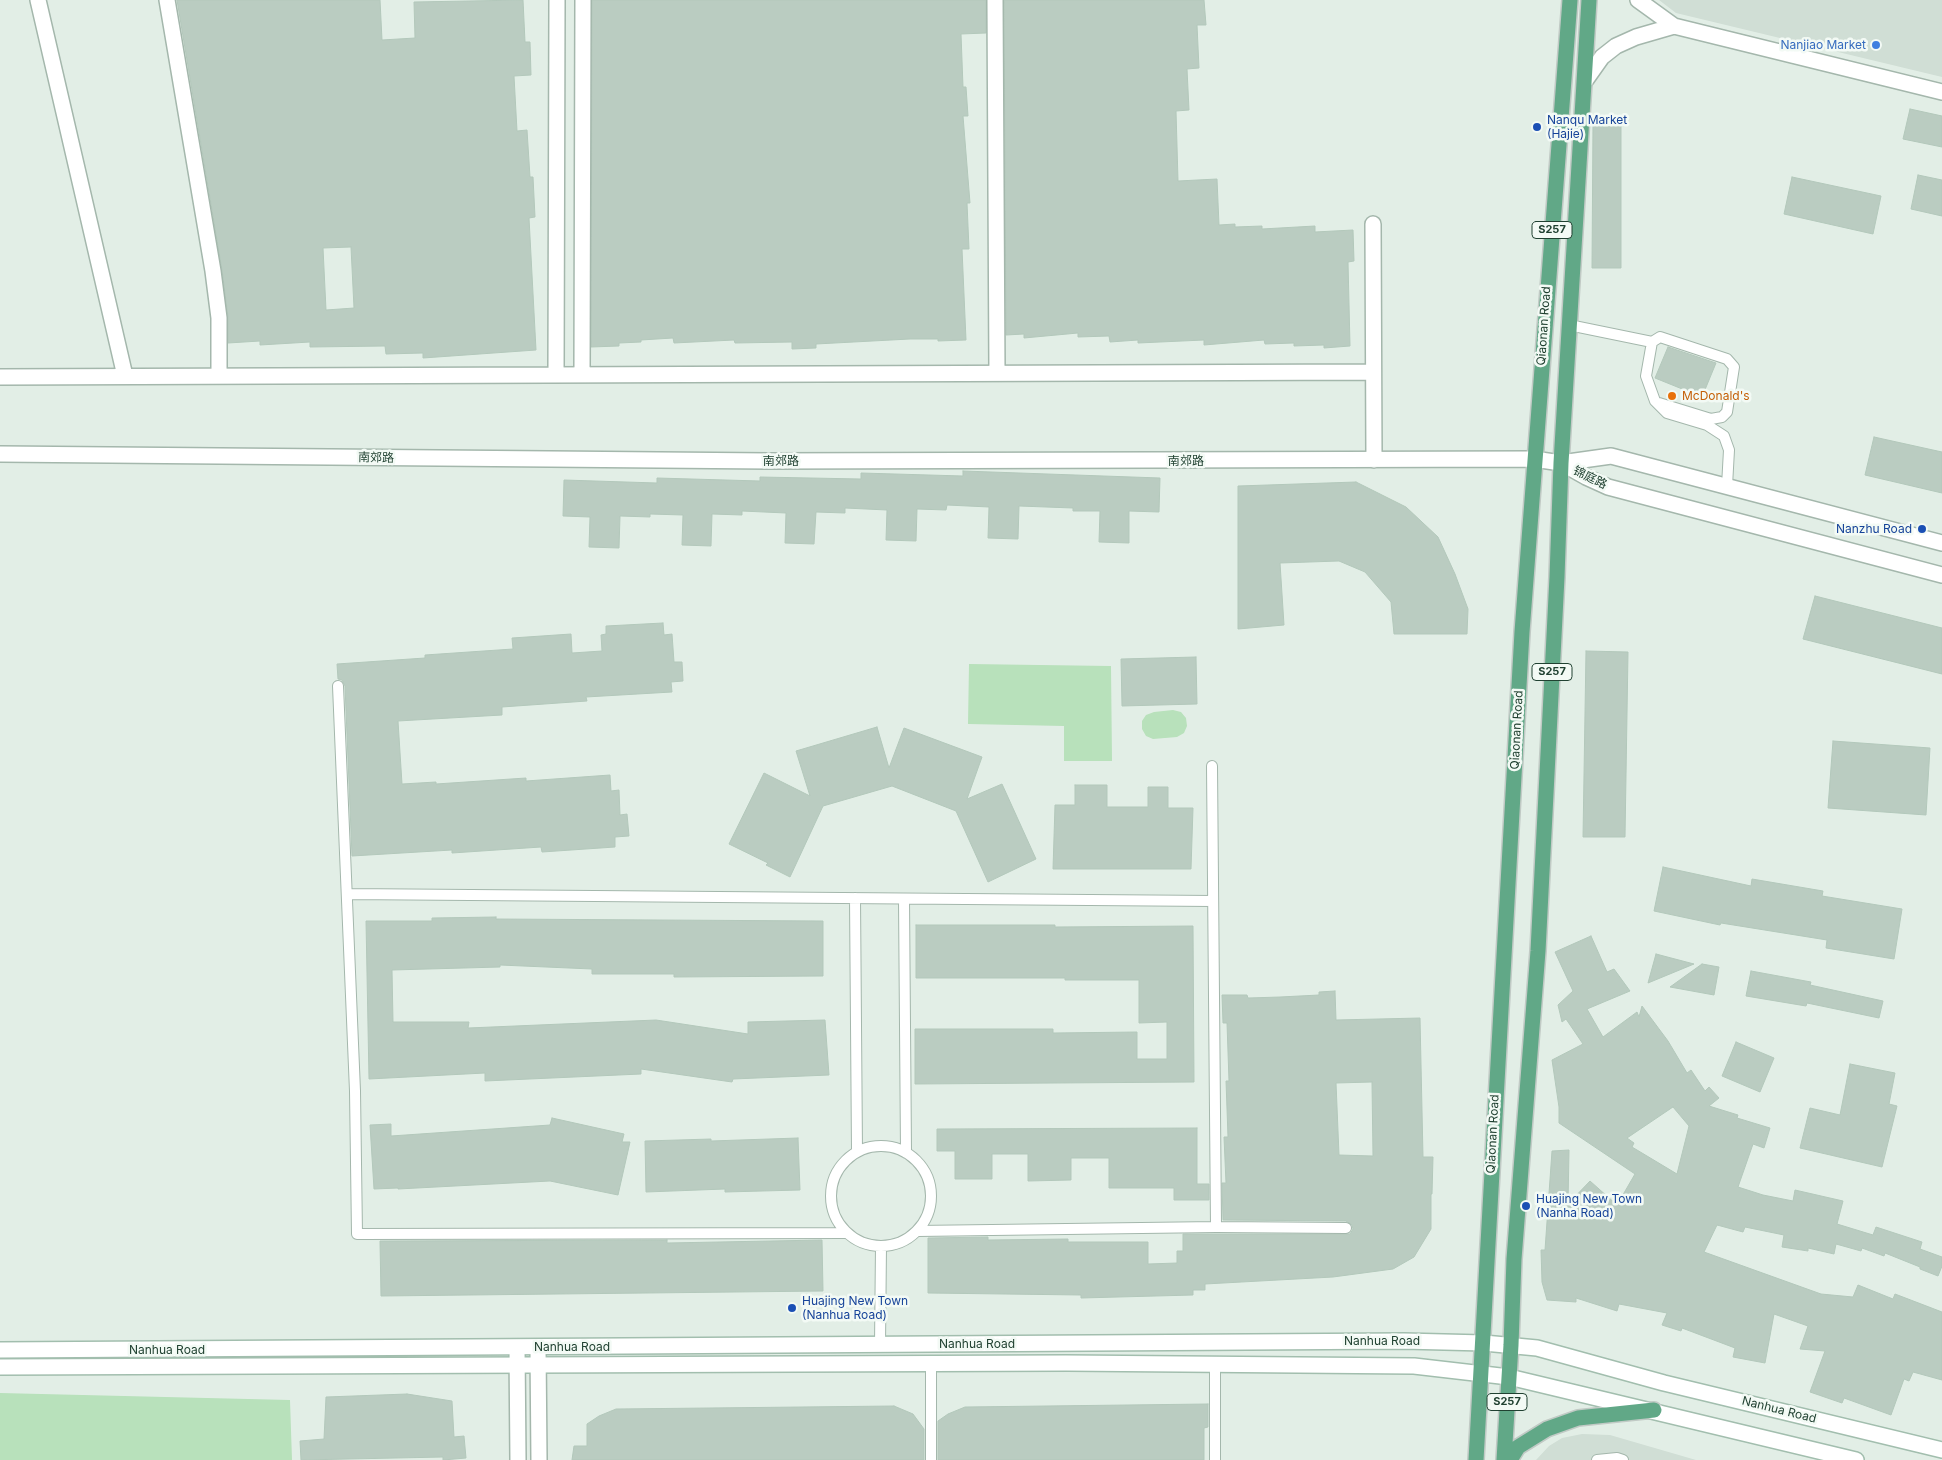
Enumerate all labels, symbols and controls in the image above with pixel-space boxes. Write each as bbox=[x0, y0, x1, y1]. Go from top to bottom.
place label: Nanjiao Market bbox=[1780, 38, 1866, 52]
marker: Nanjiao Market bbox=[1870, 39, 1882, 51]
place label: Nanqu Market (Hajie) bbox=[1547, 113, 1627, 141]
marker: Nanqu Market (Hajie) bbox=[1531, 121, 1543, 133]
road number: S257 bbox=[1532, 222, 1572, 238]
street label: Qiaonan Road bbox=[1534, 286, 1554, 366]
place label: McDonald's bbox=[1682, 389, 1750, 403]
marker: McDonald's bbox=[1666, 390, 1678, 402]
street label: 南郊路 bbox=[358, 450, 394, 466]
street label: 南郊路 bbox=[763, 454, 799, 468]
street label: 南郊路 bbox=[1168, 454, 1204, 468]
street label: 锦庭路 bbox=[1571, 464, 1609, 492]
place label: Nanzhu Road bbox=[1836, 522, 1912, 536]
marker: Nanzhu Road bbox=[1916, 523, 1928, 535]
road number: S257 bbox=[1532, 664, 1572, 680]
street label: Qiaonan Road bbox=[1508, 690, 1526, 770]
street label: Qiaonan Road bbox=[1484, 1094, 1502, 1174]
place label: Huajing New Town (Nanha Road) bbox=[1536, 1192, 1642, 1220]
marker: Huajing New Town (Nanha Road) bbox=[1520, 1200, 1532, 1212]
place label: Huajing New Town (Nanhua Road) bbox=[802, 1294, 908, 1322]
marker: Huajing New Town (Nanhua Road) bbox=[786, 1302, 798, 1314]
street label: Nanhua Road bbox=[1344, 1334, 1420, 1348]
street label: Nanhua Road bbox=[939, 1337, 1015, 1351]
street label: Nanhua Road bbox=[534, 1340, 610, 1354]
street label: Nanhua Road bbox=[129, 1343, 205, 1357]
road number: S257 bbox=[1487, 1394, 1527, 1410]
street label: Nanhua Road bbox=[1740, 1394, 1818, 1426]

